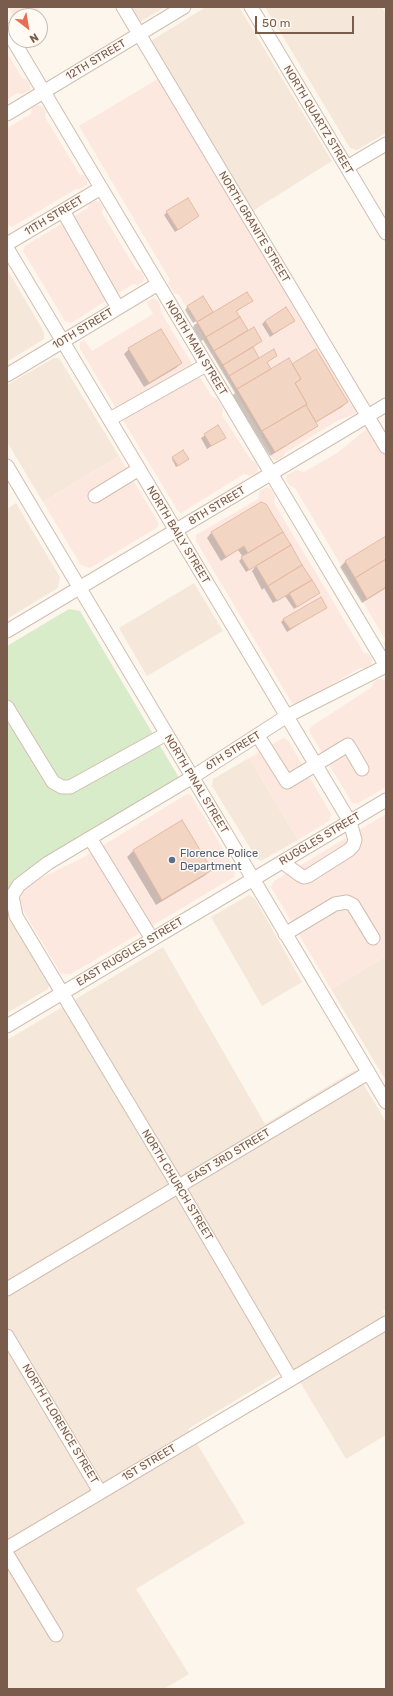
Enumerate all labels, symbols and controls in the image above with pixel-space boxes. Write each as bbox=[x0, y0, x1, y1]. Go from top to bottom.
north arrow bbox=[8, 8, 48, 48]
scale bar bbox=[257, 8, 356, 34]
text: 50 m bbox=[262, 16, 290, 30]
text: N bbox=[27, 30, 41, 45]
street label: 12TH STREET bbox=[63, 37, 129, 83]
street label: NORTH QUARTZ STREET bbox=[280, 63, 356, 177]
street label: NORTH GRANITE STREET bbox=[215, 169, 293, 285]
street label: 11TH STREET bbox=[22, 193, 86, 239]
street label: NORTH MAIN STREET bbox=[162, 298, 230, 398]
street label: 10TH STREET bbox=[50, 306, 116, 352]
street label: NORTH BAILY STREET bbox=[144, 484, 212, 586]
street label: 8TH STREET bbox=[186, 484, 248, 528]
street label: 6TH STREET bbox=[203, 729, 263, 773]
street label: NORTH PINAL STREET bbox=[161, 732, 231, 836]
street label: RUGGLES STREET bbox=[277, 810, 363, 868]
place label: Florence Police Department bbox=[180, 847, 258, 873]
marker: Florence Police Department bbox=[167, 855, 177, 865]
street label: EAST RUGGLES STREET bbox=[74, 915, 186, 989]
street label: EAST 3RD STREET bbox=[185, 1126, 273, 1186]
street label: NORTH CHURCH STREET bbox=[139, 1127, 215, 1243]
street label: NORTH FLORENCE STREET bbox=[19, 1362, 101, 1486]
street label: 1ST STREET bbox=[120, 1442, 178, 1484]

